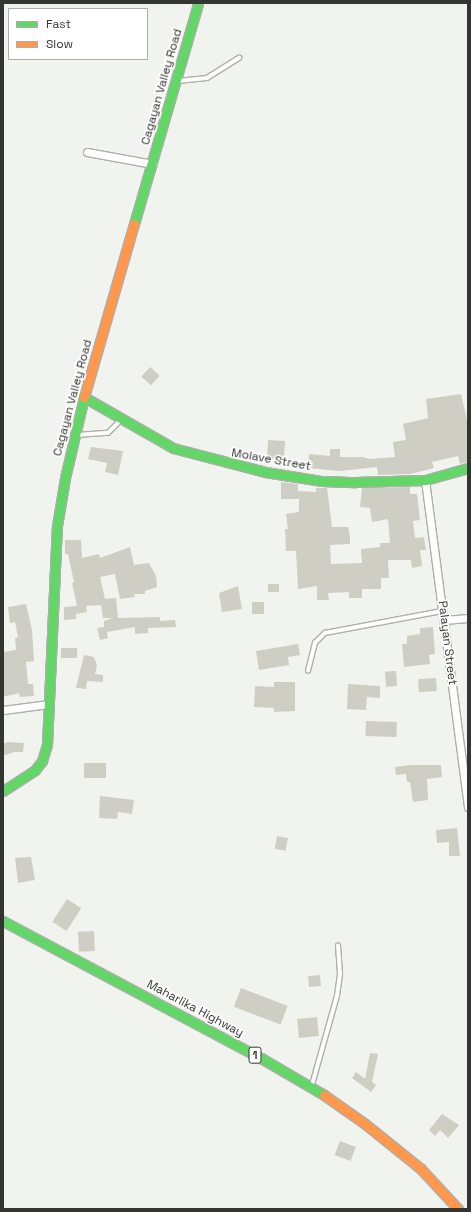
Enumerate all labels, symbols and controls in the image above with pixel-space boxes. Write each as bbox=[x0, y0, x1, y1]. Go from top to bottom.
legend bbox=[8, 8, 148, 60]
text: Fast bbox=[46, 16, 71, 32]
street label: Cagayan Valley Road bbox=[138, 27, 186, 147]
text: Slow bbox=[46, 36, 73, 52]
street label: Cagayan Valley Road bbox=[50, 338, 96, 458]
street label: Molave Street bbox=[230, 446, 312, 474]
street label: Palayan Street bbox=[435, 600, 459, 686]
street label: Maharlika Highway bbox=[144, 977, 246, 1041]
road number: 1 bbox=[248, 1046, 262, 1064]

